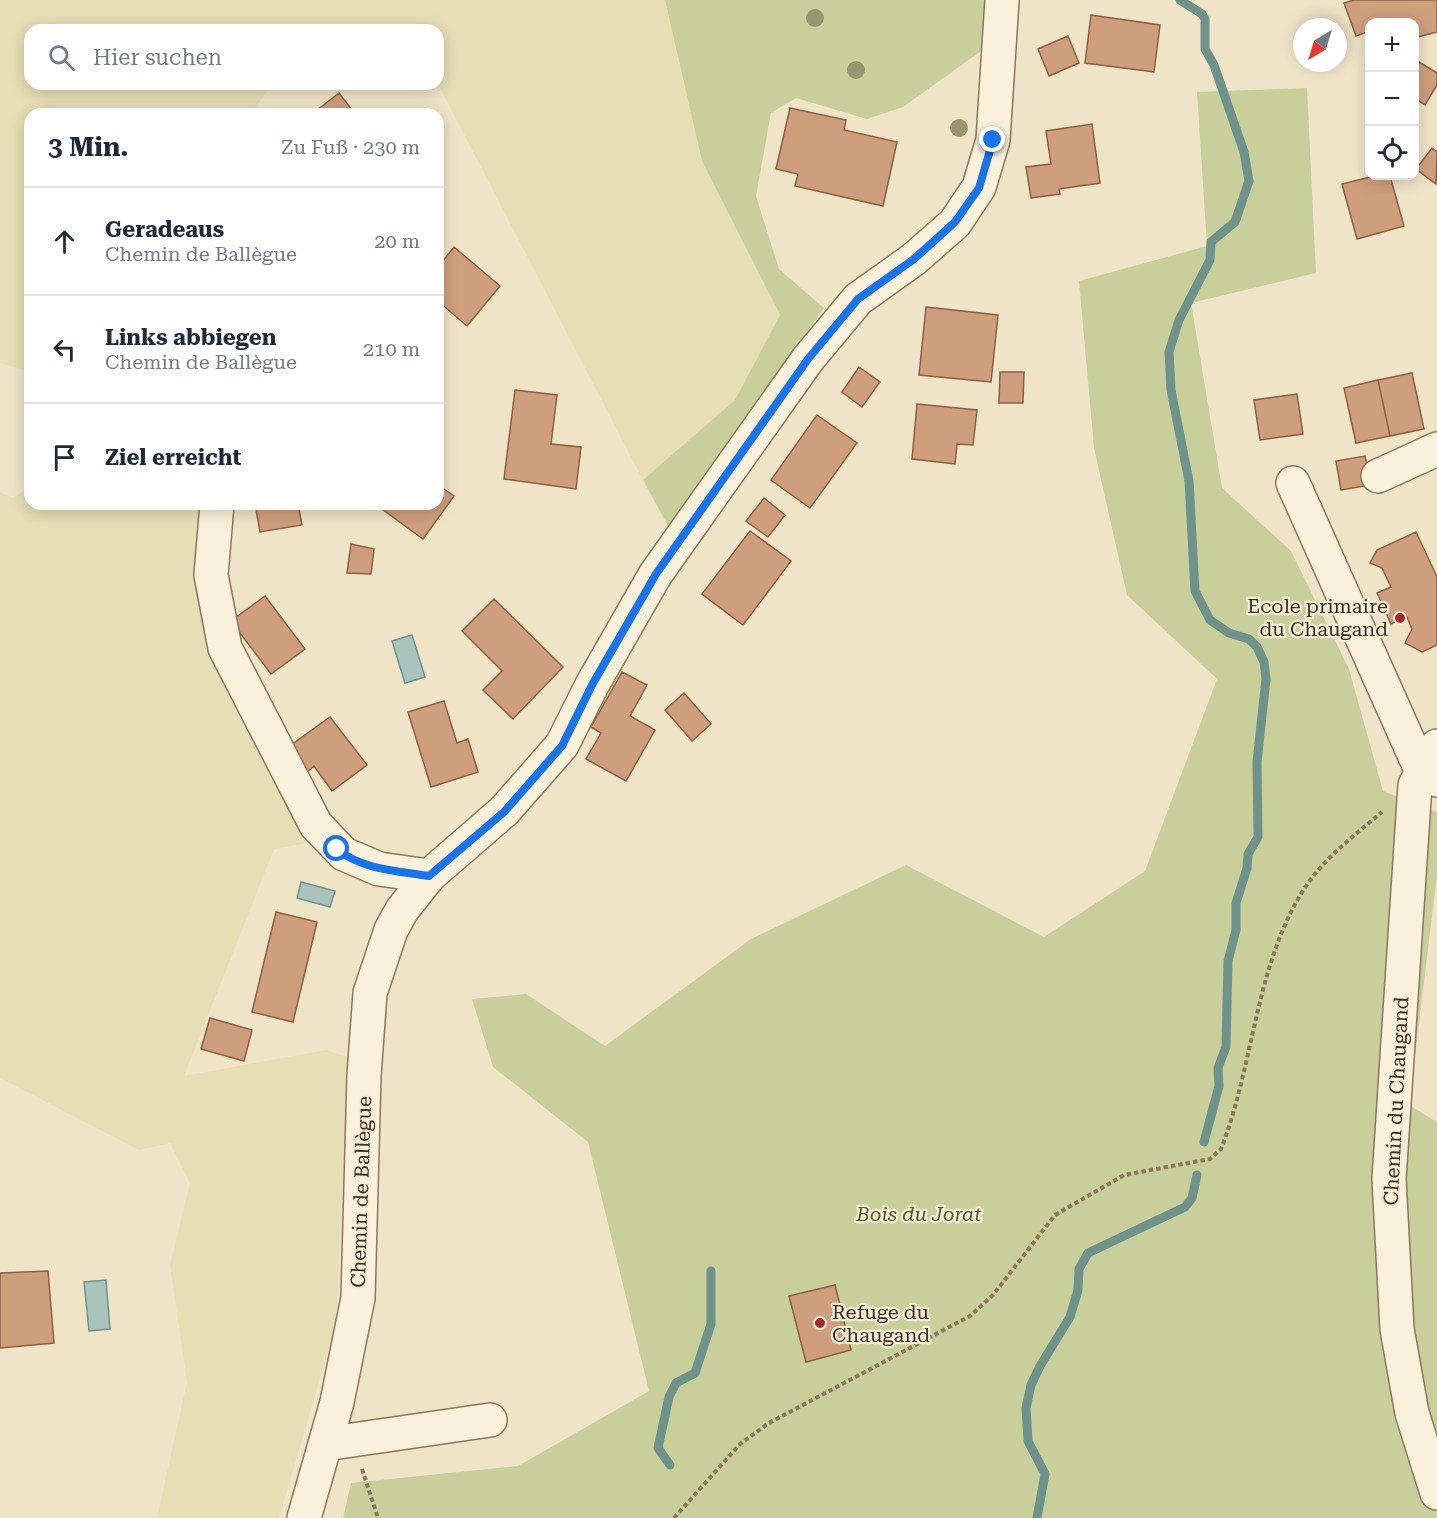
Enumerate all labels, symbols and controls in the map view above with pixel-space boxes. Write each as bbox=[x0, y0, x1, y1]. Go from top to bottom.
north arrow bbox=[1293, 18, 1347, 72]
map controls bbox=[1365, 18, 1419, 180]
button: + bbox=[1365, 18, 1419, 72]
search box bbox=[24, 24, 444, 90]
icon: search bbox=[45, 41, 78, 74]
text: Hier suchen bbox=[93, 45, 222, 70]
button: − bbox=[1365, 72, 1419, 126]
route end bbox=[979, 126, 1005, 152]
button: locate bbox=[1365, 126, 1419, 180]
text: 3 Min. bbox=[48, 132, 129, 162]
text: Zu Fuß · 230 m bbox=[281, 135, 420, 159]
text: Geradeaus bbox=[105, 217, 224, 242]
icon: ahead bbox=[48, 225, 81, 258]
text: 20 m bbox=[374, 229, 420, 253]
text: Chemin de Ballègue bbox=[105, 242, 297, 266]
text: Links abbiegen bbox=[105, 325, 276, 350]
icon: left bbox=[48, 333, 81, 366]
text: 210 m bbox=[363, 337, 420, 361]
text: Chemin de Ballègue bbox=[105, 350, 297, 374]
icon: arrive bbox=[48, 441, 81, 474]
text: Ziel erreicht bbox=[105, 445, 241, 470]
place label: Ecole primaire du Chaugand bbox=[1247, 594, 1388, 641]
marker: Ecole primaire du Chaugand bbox=[1393, 611, 1407, 625]
route start bbox=[323, 835, 349, 861]
street label: Chemin du Chaugand bbox=[1379, 996, 1413, 1206]
street label: Chemin de Ballègue bbox=[346, 1096, 376, 1288]
park label: Bois du Jorat bbox=[855, 1202, 982, 1226]
place label: Refuge du Chaugand bbox=[832, 1300, 930, 1347]
marker: Refuge du Chaugand bbox=[813, 1316, 827, 1330]

